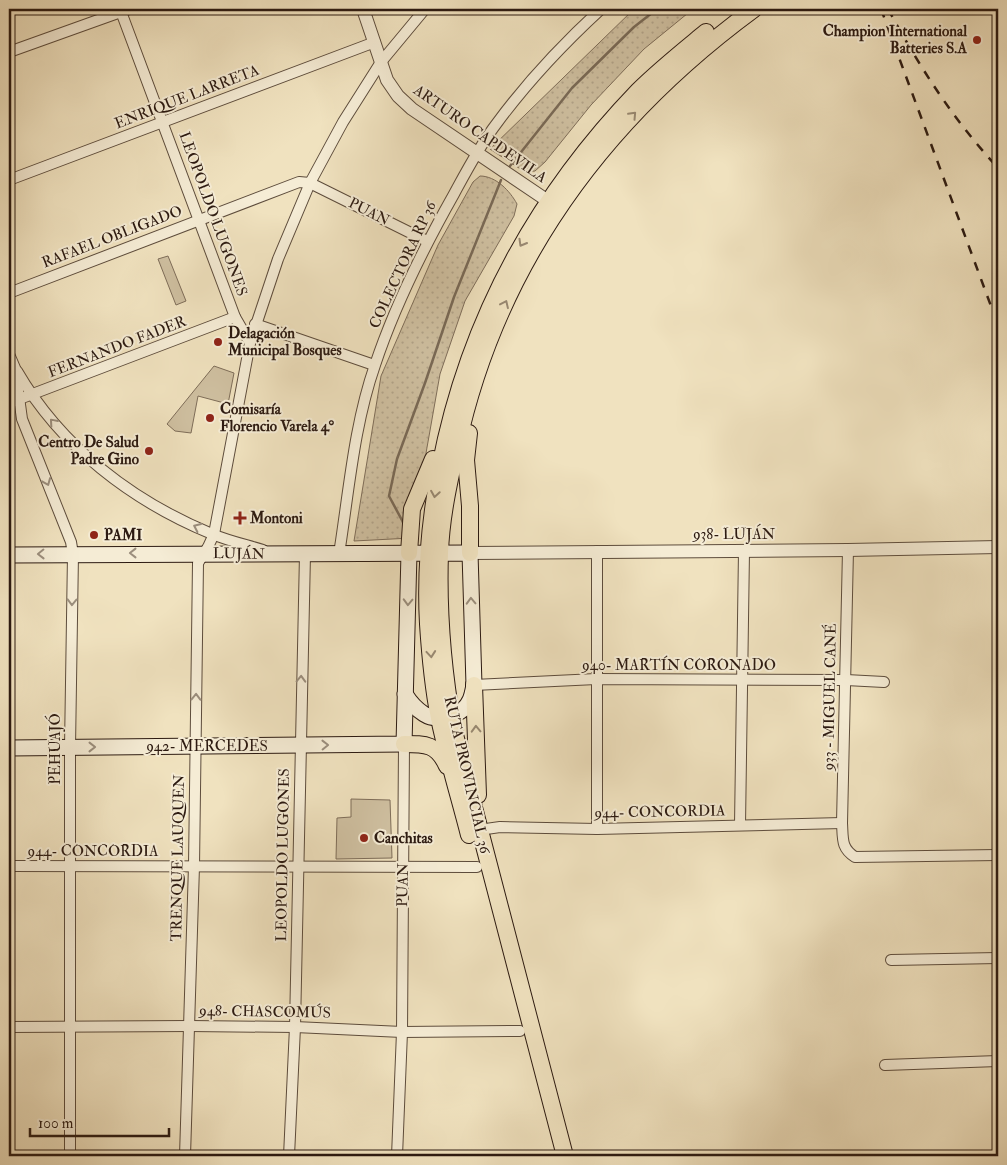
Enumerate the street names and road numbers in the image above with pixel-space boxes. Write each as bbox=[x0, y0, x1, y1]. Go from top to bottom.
street label: ENRIQUE LARRETA bbox=[112, 61, 262, 133]
street label: ARTURO CAPDEVILA bbox=[409, 80, 551, 188]
street label: LEOPOLDO LUGONES bbox=[174, 129, 252, 299]
street label: PUAN bbox=[345, 194, 393, 231]
street label: COLECTORA RP 36 bbox=[365, 197, 441, 332]
street label: RAFAEL OBLIGADO bbox=[39, 201, 185, 273]
street label: FERNANDO FADER bbox=[45, 311, 190, 382]
street label: 938- LUJÁN bbox=[692, 523, 776, 545]
street label: LUJÁN bbox=[213, 542, 266, 565]
street label: 933 - MIGUEL CANÉ bbox=[817, 623, 841, 772]
street label: 940- MARTÍN CORONADO bbox=[581, 655, 776, 675]
street label: RUTA PROVINCIAL 36 bbox=[440, 694, 495, 857]
street label: PEHUAJÓ bbox=[44, 713, 66, 785]
street label: 942- MERCEDES bbox=[145, 737, 268, 756]
street label: LEOPOLDO LUGONES bbox=[272, 768, 294, 942]
street label: TRENQUE LAUQUEN bbox=[167, 774, 189, 942]
street label: 944- CONCORDIA bbox=[593, 801, 726, 823]
street label: 944- CONCORDIA bbox=[26, 842, 159, 861]
street label: PUAN bbox=[393, 862, 413, 907]
street label: 948- CHASCOMÚS bbox=[198, 999, 331, 1023]

